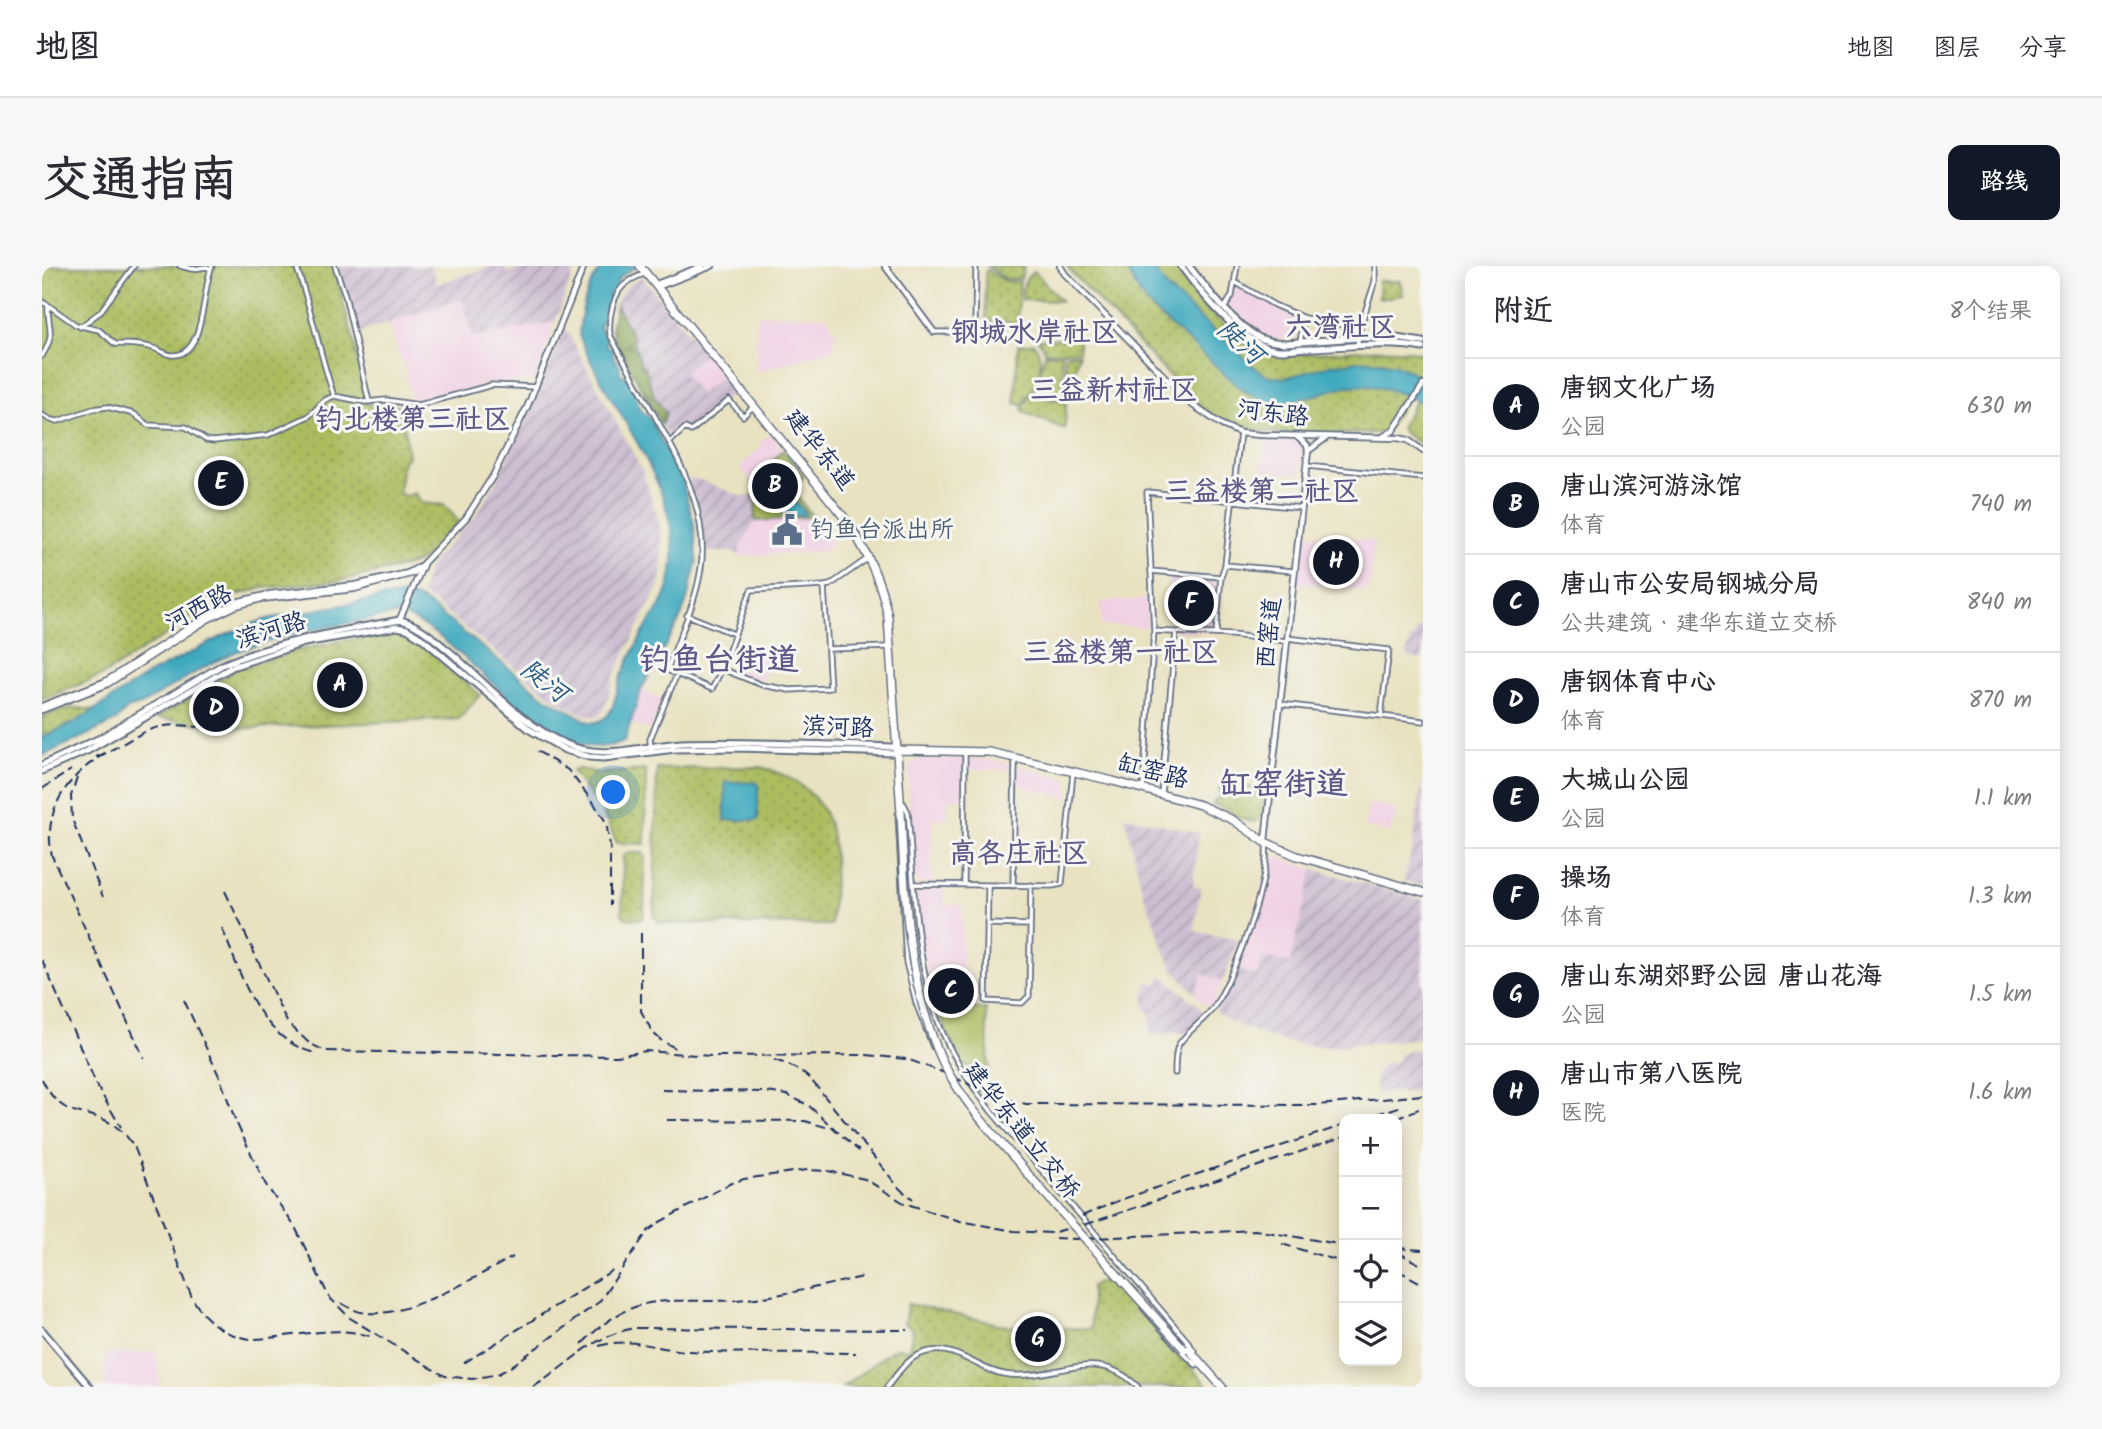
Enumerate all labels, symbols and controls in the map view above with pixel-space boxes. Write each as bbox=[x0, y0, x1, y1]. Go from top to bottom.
text: 地图 bbox=[35, 22, 101, 75]
text: 地图 bbox=[1847, 29, 1895, 68]
text: 图层 bbox=[1933, 29, 1981, 68]
text: 分享 bbox=[2019, 29, 2067, 68]
text: 交通指南 bbox=[42, 143, 238, 221]
button: 路线 bbox=[1948, 145, 2060, 220]
text: 附近 bbox=[1493, 288, 1553, 336]
text: 8个结果 bbox=[1949, 294, 2032, 330]
district label: 六湾社区 bbox=[1285, 306, 1397, 351]
water label: 陡河 bbox=[1207, 310, 1276, 379]
district label: 钢城水岸社区 bbox=[951, 311, 1119, 356]
text: 唐钢文化广场 bbox=[1560, 368, 1716, 410]
district label: 三益新村社区 bbox=[1030, 369, 1198, 414]
text: A bbox=[1509, 389, 1523, 425]
text: 630 m bbox=[1967, 389, 2032, 425]
street label: 河东路 bbox=[1235, 390, 1311, 438]
district label: 钓北楼第三社区 bbox=[315, 398, 511, 443]
street label: 建华东道 bbox=[774, 400, 864, 500]
text: 公园 bbox=[1560, 410, 1606, 446]
pin: E bbox=[198, 457, 244, 509]
pin: B bbox=[752, 460, 798, 512]
text: 唐山滨河游泳馆 bbox=[1560, 466, 1742, 508]
district label: 三益楼第二社区 bbox=[1164, 470, 1360, 515]
text: B bbox=[1509, 487, 1523, 523]
text: 740 m bbox=[1970, 487, 2032, 523]
text: 体育 bbox=[1560, 508, 1606, 544]
place label: 钓鱼台派出所 bbox=[810, 511, 954, 550]
public building icon: 钓鱼台派出所 bbox=[770, 513, 804, 547]
pin: H bbox=[1313, 536, 1359, 588]
text: 唐山市公安局钢城分局 bbox=[1560, 564, 1820, 606]
street label: 河西路 bbox=[158, 575, 240, 643]
pin: F bbox=[1168, 577, 1214, 629]
text: C bbox=[1509, 585, 1523, 621]
text: 840 m bbox=[1966, 585, 2032, 621]
street label: 西窑道 bbox=[1247, 595, 1293, 671]
street label: 滨河路 bbox=[231, 602, 311, 660]
text: 公共建筑 · 建华东道立交桥 bbox=[1560, 606, 1837, 642]
district label: 三益楼第一社区 bbox=[1023, 631, 1219, 676]
district label: 钓鱼台街道 bbox=[639, 636, 799, 687]
water label: 陡河 bbox=[511, 649, 581, 717]
pin: A bbox=[317, 659, 363, 711]
text: 唐钢体育中心 bbox=[1560, 662, 1716, 704]
pin: D bbox=[193, 683, 239, 735]
text: D bbox=[1508, 683, 1524, 719]
text: 870 m bbox=[1969, 683, 2032, 719]
text: 体育 bbox=[1560, 704, 1606, 740]
street label: 滨河路 bbox=[801, 707, 875, 749]
street label: 缸窑路 bbox=[1113, 744, 1193, 800]
district label: 缸窑街道 bbox=[1220, 760, 1348, 811]
text: 大城山公园 bbox=[1560, 760, 1690, 802]
your location bbox=[596, 775, 630, 809]
text: E bbox=[1510, 781, 1522, 817]
text: 1.1 km bbox=[1974, 781, 2032, 817]
text: 公园 bbox=[1560, 802, 1606, 838]
district label: 高各庄社区 bbox=[949, 832, 1089, 877]
text: 操场 bbox=[1560, 858, 1612, 900]
text: F bbox=[1510, 879, 1522, 915]
text: 1.3 km bbox=[1968, 879, 2032, 915]
text: 体育 bbox=[1560, 900, 1606, 936]
text: 唐山东湖郊野公园 唐山花海 bbox=[1560, 956, 1882, 998]
pin: C bbox=[928, 965, 974, 1017]
text: G bbox=[1509, 977, 1523, 1013]
text: 1.5 km bbox=[1969, 977, 2032, 1013]
text: 公园 bbox=[1560, 998, 1606, 1034]
street label: 建华东道立交桥 bbox=[953, 1053, 1089, 1209]
text: 唐山市第八医院 bbox=[1560, 1054, 1742, 1096]
text: H bbox=[1509, 1075, 1523, 1111]
text: 1.6 km bbox=[1968, 1075, 2032, 1111]
text: 医院 bbox=[1560, 1096, 1606, 1132]
map controls bbox=[1339, 1114, 1402, 1366]
button: + bbox=[1339, 1114, 1402, 1177]
button: − bbox=[1339, 1177, 1402, 1240]
button: locate bbox=[1339, 1240, 1402, 1303]
button: layers bbox=[1339, 1303, 1402, 1366]
pin: G bbox=[1015, 1313, 1061, 1365]

